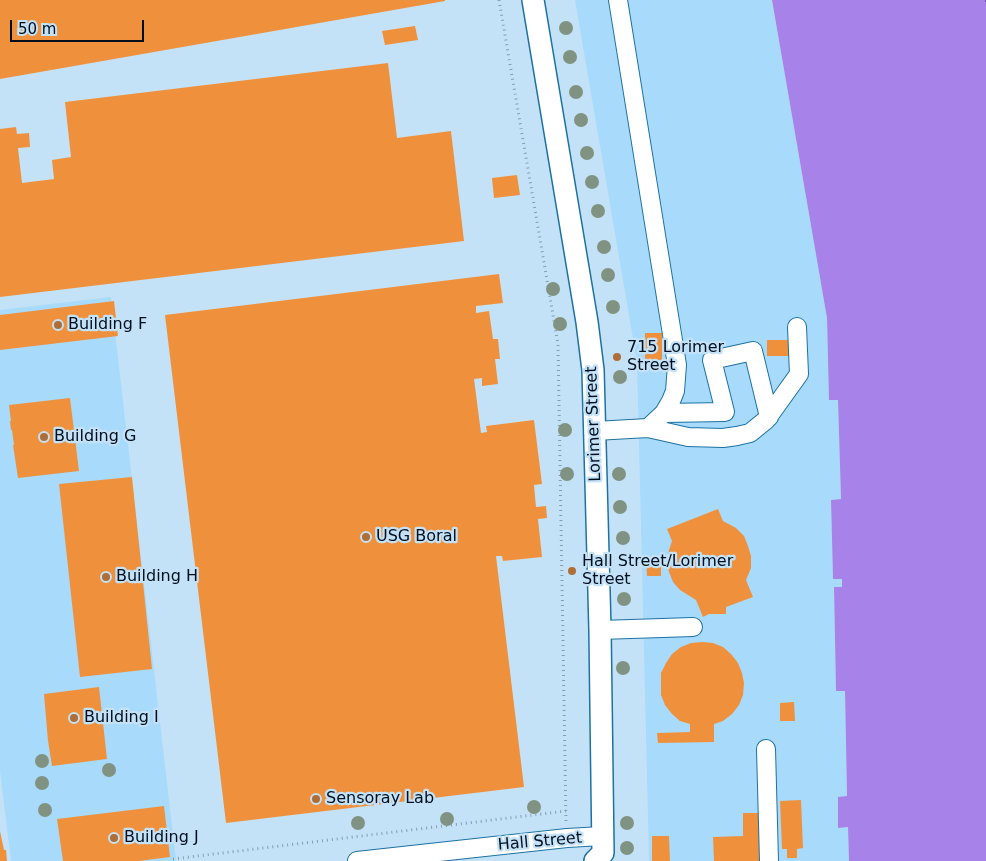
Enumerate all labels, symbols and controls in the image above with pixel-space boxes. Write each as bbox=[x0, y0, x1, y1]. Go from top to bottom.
scale bar bbox=[12, 10, 146, 42]
text: 50 m bbox=[18, 20, 56, 38]
place label: Building F bbox=[68, 315, 147, 335]
marker: Building F bbox=[52, 319, 64, 331]
place label: 715 Lorimer Street bbox=[627, 338, 724, 376]
marker: 715 Lorimer Street bbox=[611, 351, 623, 363]
street label: Lorimer Street bbox=[582, 366, 606, 482]
place label: Building G bbox=[54, 427, 136, 447]
marker: Building G bbox=[38, 431, 50, 443]
place label: USG Boral bbox=[376, 527, 457, 547]
marker: USG Boral bbox=[360, 531, 372, 543]
place label: Hall Street/Lorimer Street bbox=[582, 552, 733, 590]
marker: Hall Street/Lorimer Street bbox=[566, 565, 578, 577]
place label: Building H bbox=[116, 567, 198, 587]
marker: Building H bbox=[100, 571, 112, 583]
place label: Building I bbox=[84, 708, 159, 728]
marker: Building I bbox=[68, 712, 80, 724]
place label: Sensoray Lab bbox=[326, 789, 434, 809]
marker: Sensoray Lab bbox=[310, 793, 322, 805]
place label: Building J bbox=[124, 828, 199, 848]
street label: Hall Street bbox=[497, 829, 583, 855]
marker: Building J bbox=[108, 832, 120, 844]

